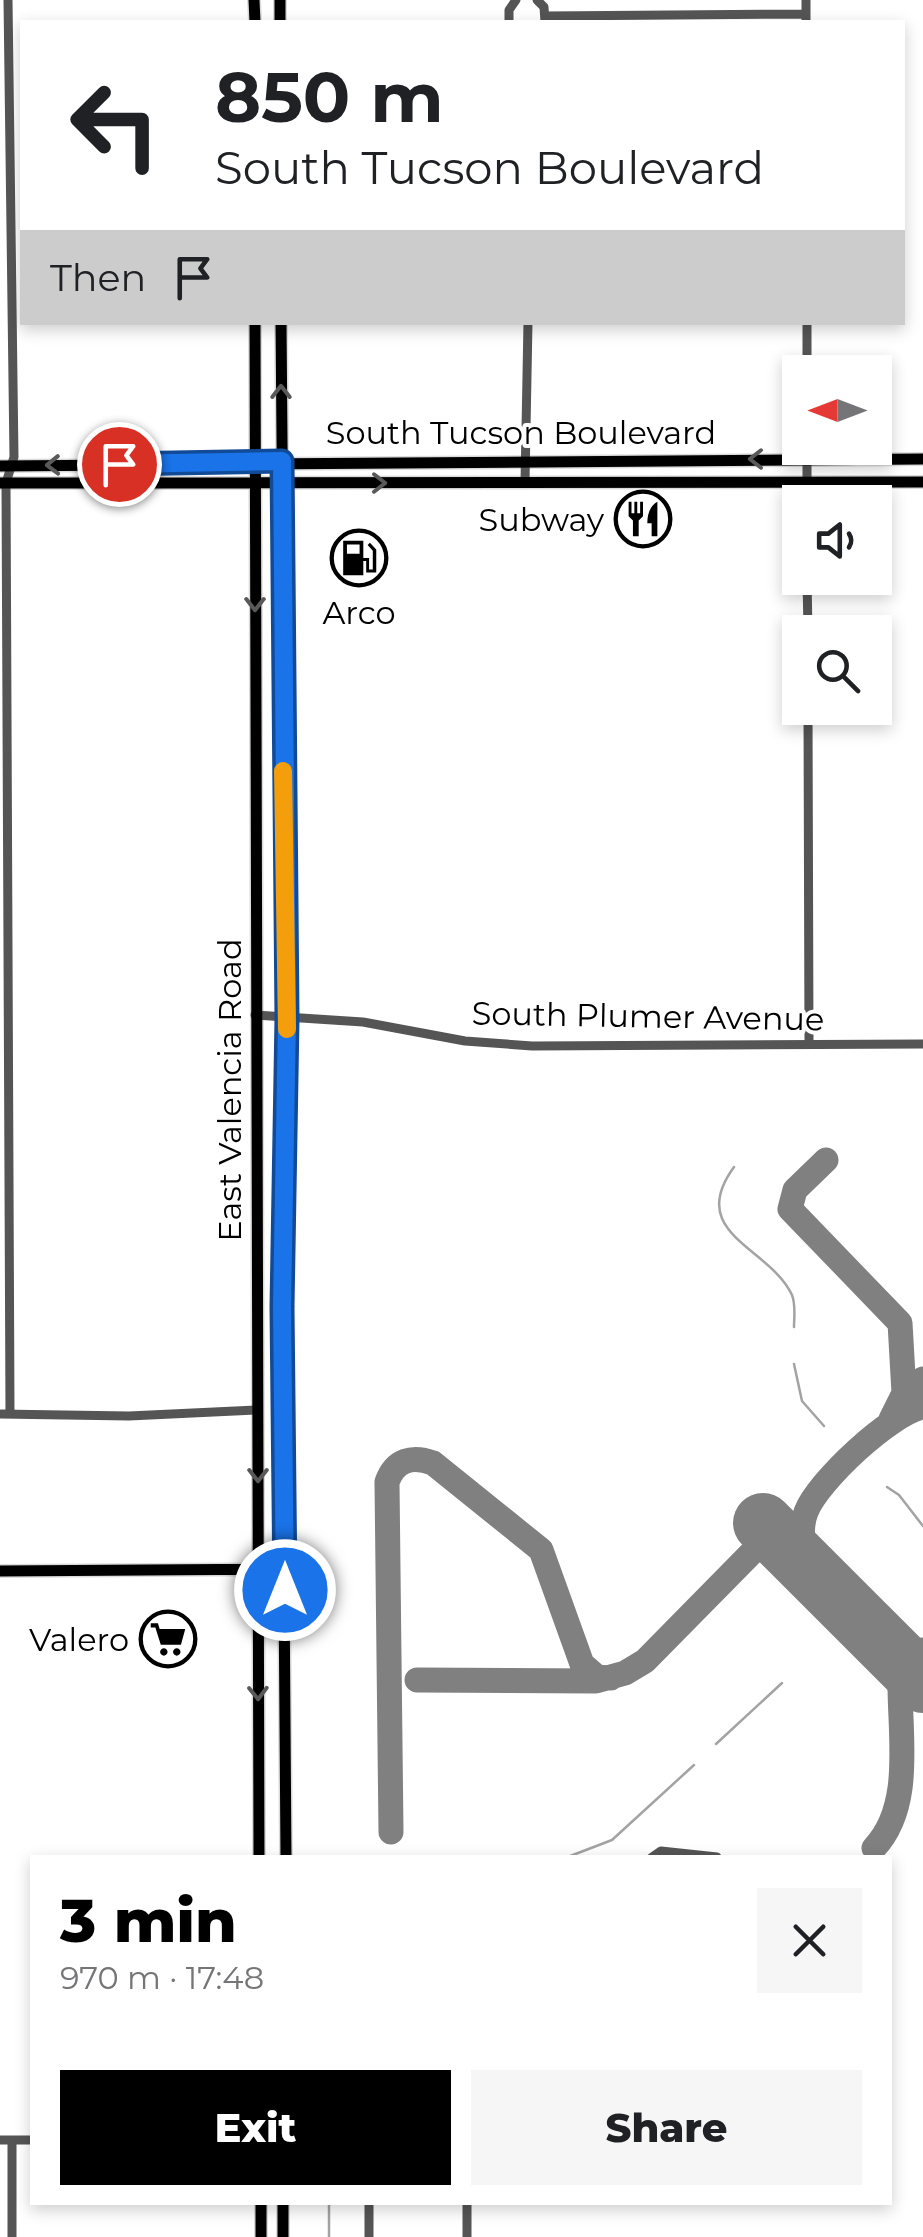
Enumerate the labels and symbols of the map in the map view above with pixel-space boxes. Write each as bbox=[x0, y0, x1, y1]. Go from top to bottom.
north arrow bbox=[782, 355, 892, 465]
one-way arrow bbox=[270, 383, 292, 398]
street label: South Tucson Boulevard bbox=[326, 413, 716, 452]
pin bbox=[77, 422, 162, 507]
one-way arrow bbox=[747, 448, 762, 470]
one-way arrow bbox=[45, 455, 61, 476]
one-way arrow bbox=[372, 472, 388, 494]
restaurant icon: Subway bbox=[613, 489, 673, 549]
place label: Subway bbox=[478, 500, 605, 539]
fuel station icon: Arco bbox=[329, 528, 389, 588]
place label: Arco bbox=[322, 593, 396, 632]
one-way arrow bbox=[244, 596, 266, 612]
street label: East Valencia Road bbox=[210, 938, 249, 1242]
street label: South Plumer Avenue bbox=[471, 993, 825, 1039]
one-way arrow bbox=[247, 1467, 268, 1483]
position arrow bbox=[233, 1538, 337, 1642]
supermarket icon: Valero bbox=[138, 1609, 198, 1669]
place label: Valero bbox=[29, 1620, 129, 1659]
one-way arrow bbox=[247, 1686, 269, 1701]

